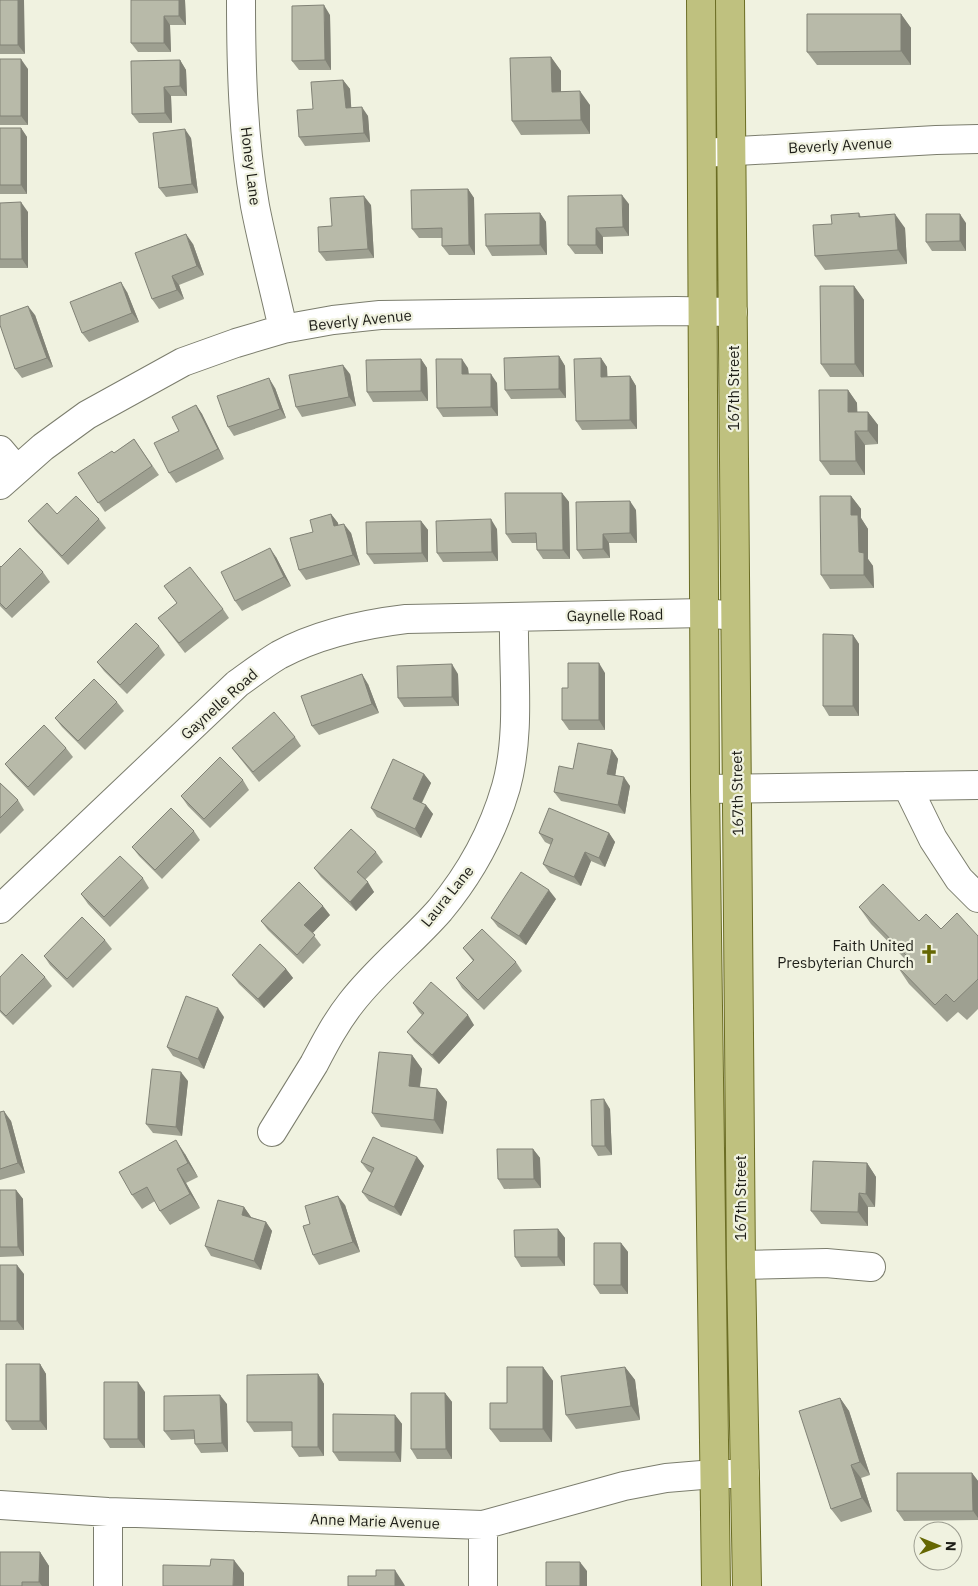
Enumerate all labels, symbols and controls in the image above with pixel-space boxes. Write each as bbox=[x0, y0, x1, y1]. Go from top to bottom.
street label: Honey Lane bbox=[237, 126, 265, 206]
street label: Beverly Avenue bbox=[788, 133, 892, 157]
street label: Beverly Avenue bbox=[307, 305, 413, 335]
street label: 167th Street bbox=[724, 345, 743, 431]
street label: Gaynelle Road bbox=[566, 605, 664, 625]
street label: Gaynelle Road bbox=[177, 665, 261, 743]
street label: 167th Street bbox=[727, 750, 747, 836]
street label: Laura Lane bbox=[417, 862, 477, 930]
place label: Faith United Presbyterian Church bbox=[777, 936, 914, 972]
church icon: Faith United Presbyterian Church bbox=[918, 943, 940, 965]
street label: 167th Street bbox=[731, 1155, 750, 1241]
street label: Anne Marie Avenue bbox=[310, 1509, 440, 1533]
north arrow bbox=[913, 1521, 963, 1571]
text: N bbox=[942, 1541, 960, 1551]

